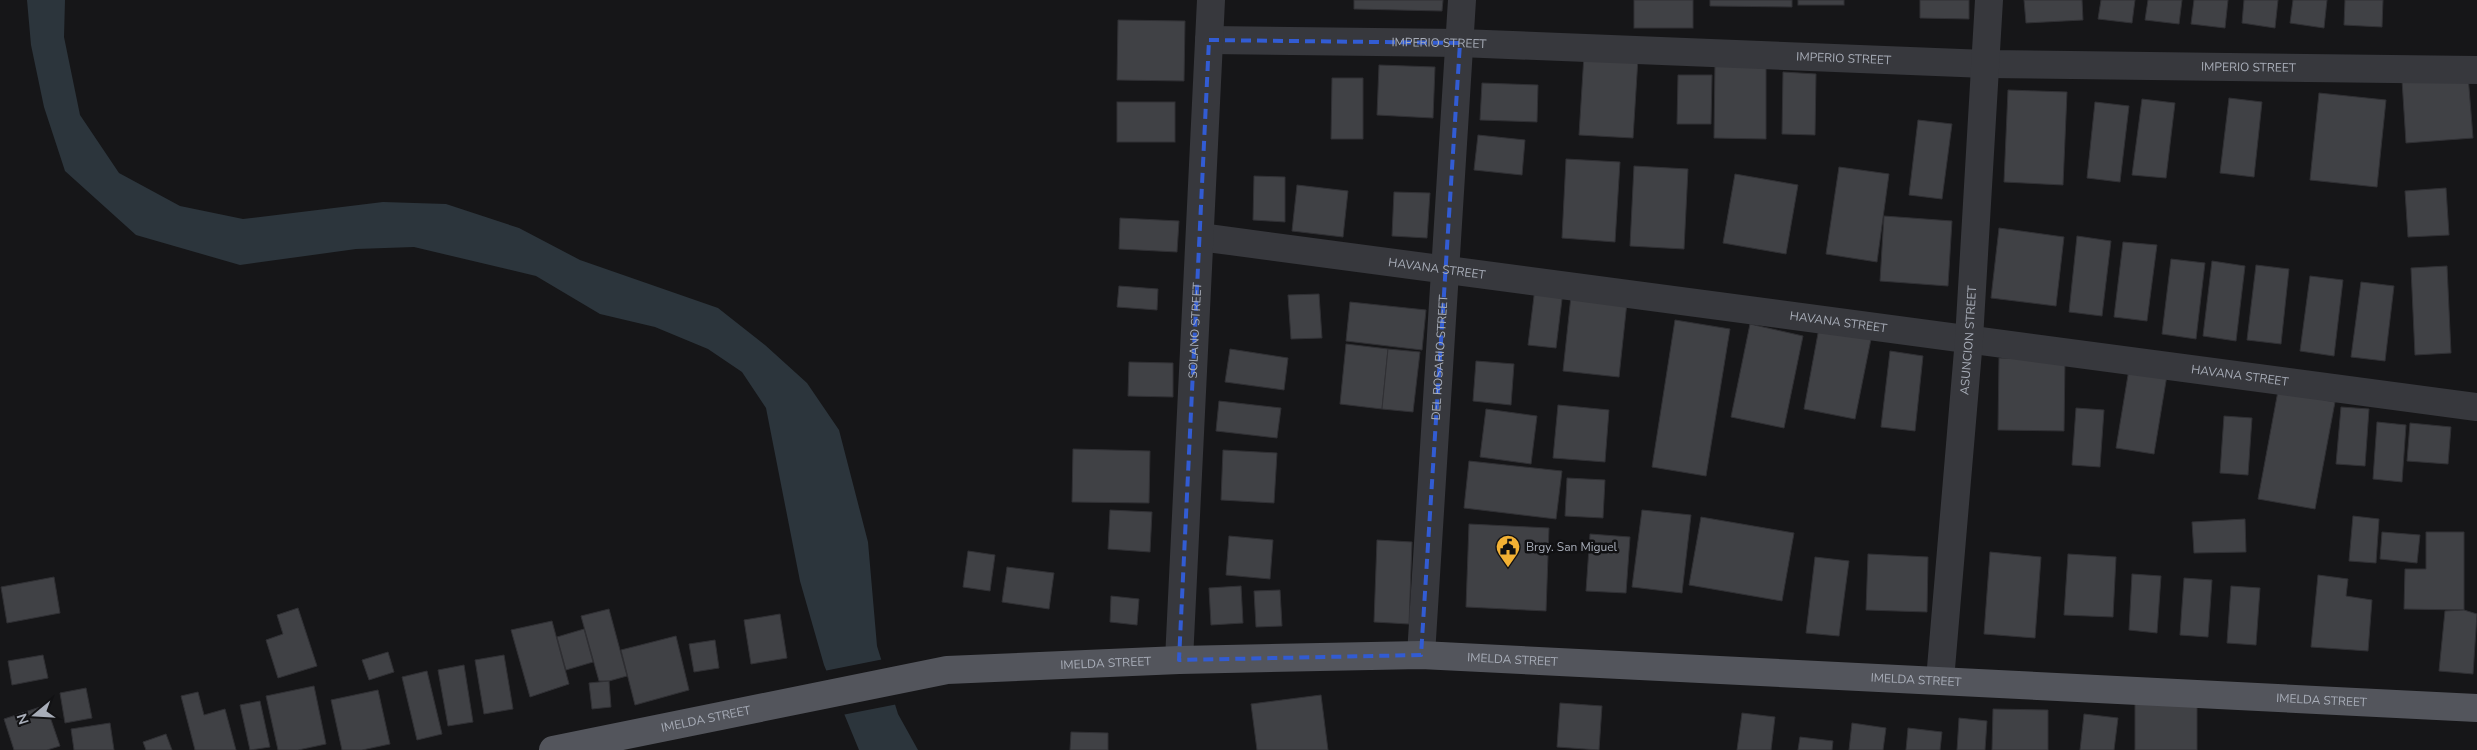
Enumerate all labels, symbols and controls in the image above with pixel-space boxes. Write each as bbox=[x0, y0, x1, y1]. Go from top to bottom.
street label: IMPERIO STREET bbox=[1391, 34, 1488, 52]
street label: IMPERIO STREET bbox=[1796, 48, 1892, 68]
street label: IMPERIO STREET bbox=[2201, 59, 2297, 76]
street label: HAVANA STREET bbox=[1387, 254, 1487, 283]
street label: SOLANO STREET bbox=[1185, 281, 1205, 379]
street label: ASUNCION STREET bbox=[1956, 284, 1980, 396]
street label: DEL ROSARIO STREET bbox=[1428, 294, 1452, 421]
street label: HAVANA STREET bbox=[1789, 308, 1889, 336]
street label: HAVANA STREET bbox=[2190, 361, 2290, 390]
public building icon: Brgy. San Miguel bbox=[1495, 534, 1521, 568]
place label: Brgy. San Miguel bbox=[1526, 539, 1618, 555]
street label: IMELDA STREET bbox=[1467, 649, 1559, 670]
street label: IMELDA STREET bbox=[1060, 653, 1152, 673]
street label: IMELDA STREET bbox=[1870, 670, 1963, 690]
north arrow bbox=[10, 690, 60, 740]
street label: IMELDA STREET bbox=[2276, 690, 2368, 711]
street label: IMELDA STREET bbox=[660, 702, 753, 736]
text: N bbox=[12, 711, 34, 727]

